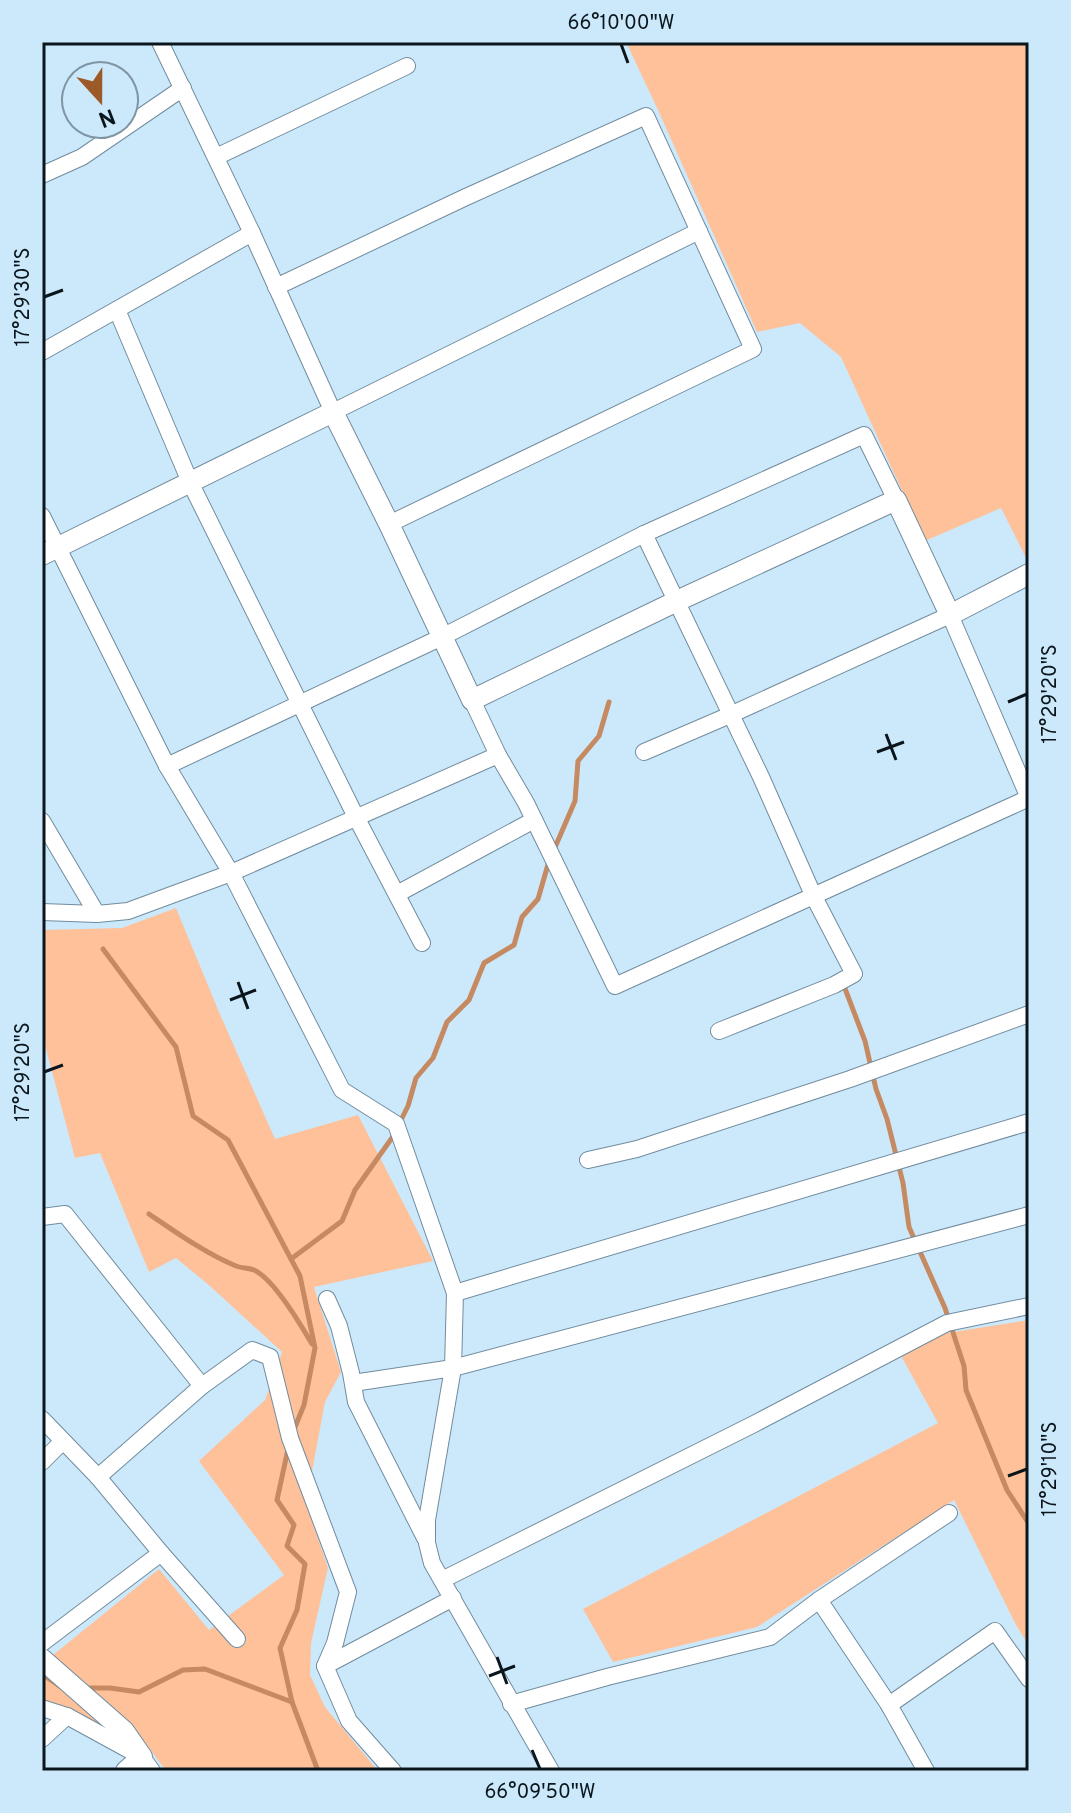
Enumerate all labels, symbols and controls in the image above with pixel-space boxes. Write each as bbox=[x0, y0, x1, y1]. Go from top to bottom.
text: 66°10'00"W bbox=[567, 11, 675, 37]
north arrow bbox=[60, 60, 140, 140]
text: N bbox=[94, 101, 118, 132]
text: 17°29'30"S bbox=[11, 247, 37, 347]
text: 17°29'20"S bbox=[1038, 644, 1064, 744]
text: 17°29'20"S bbox=[11, 1022, 37, 1122]
text: 17°29'10"S bbox=[1038, 1422, 1064, 1516]
text: 66°09'50"W bbox=[484, 1780, 596, 1806]

